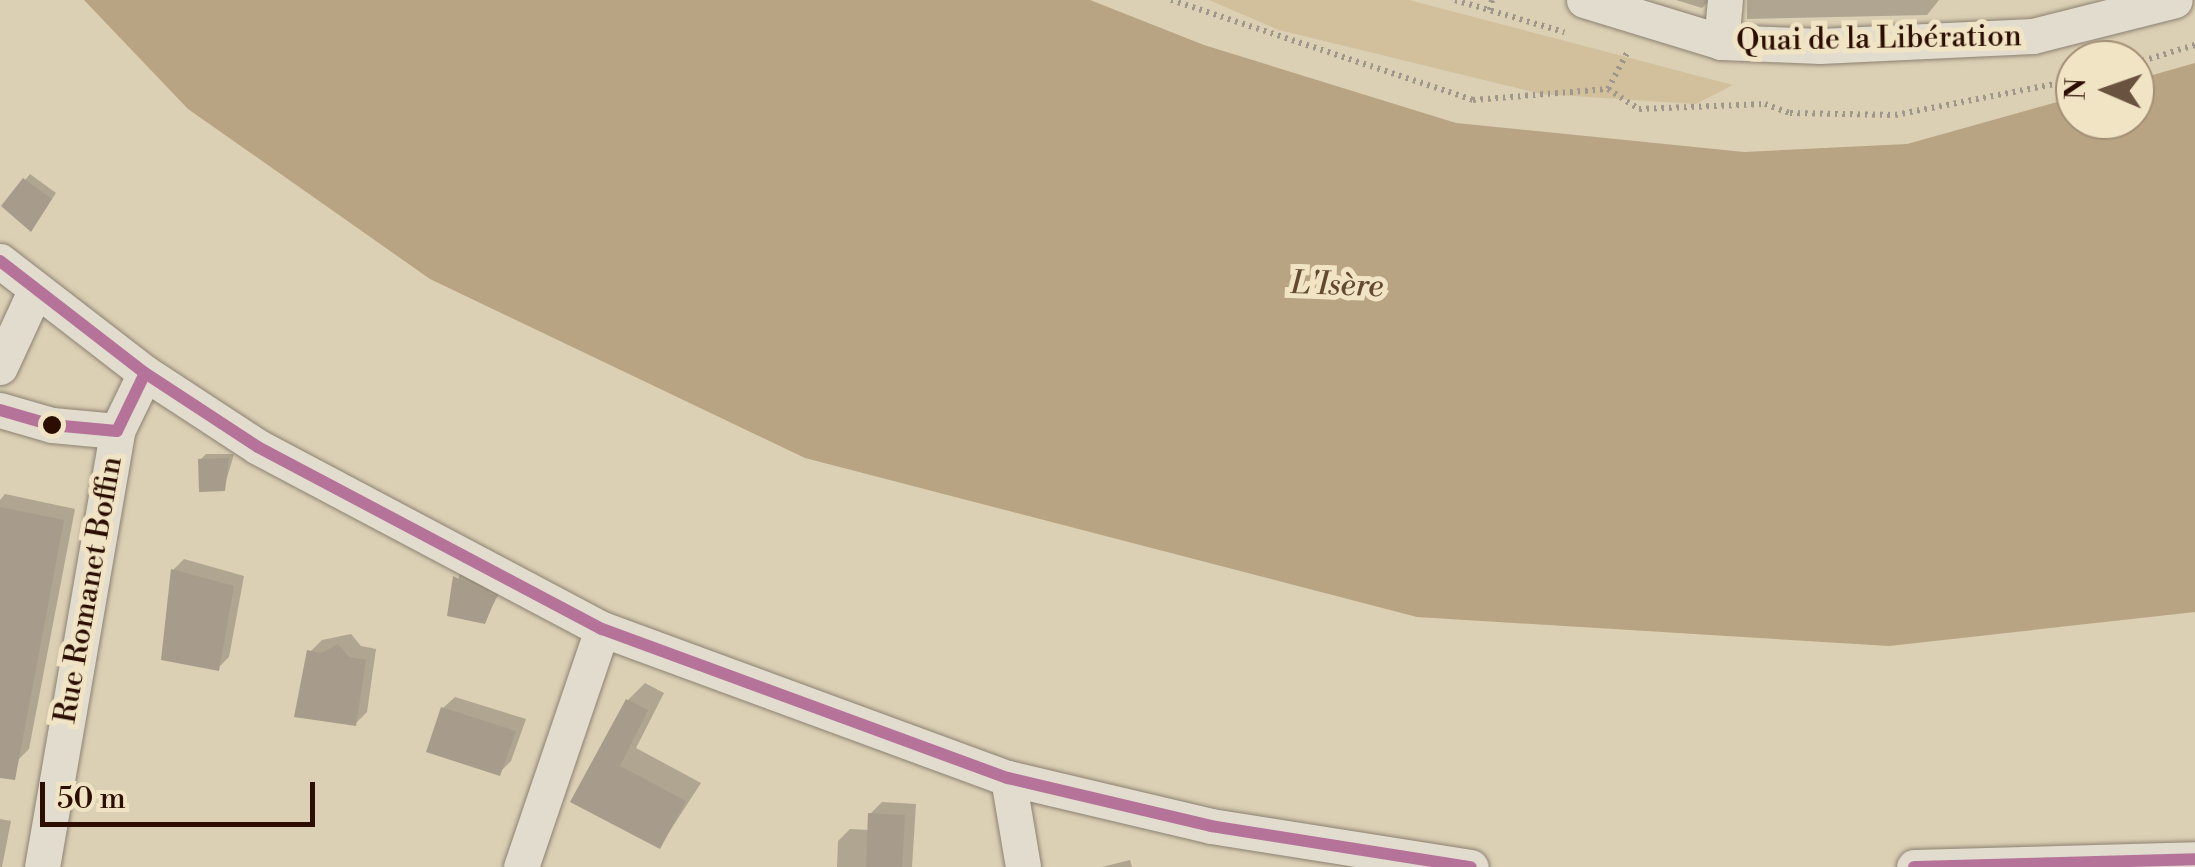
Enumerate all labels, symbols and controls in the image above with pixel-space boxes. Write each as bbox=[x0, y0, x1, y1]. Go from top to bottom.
street label: Quai de la Libération bbox=[1736, 19, 2022, 59]
north arrow bbox=[2055, 40, 2155, 140]
text: N bbox=[2059, 77, 2094, 101]
water label: L'Isère bbox=[1290, 264, 1384, 306]
unlabelled marker bbox=[42, 415, 62, 435]
street label: Rue Romanet Boffin bbox=[48, 454, 130, 726]
scale bar bbox=[45, 762, 320, 824]
text: 50 m bbox=[57, 780, 126, 818]

